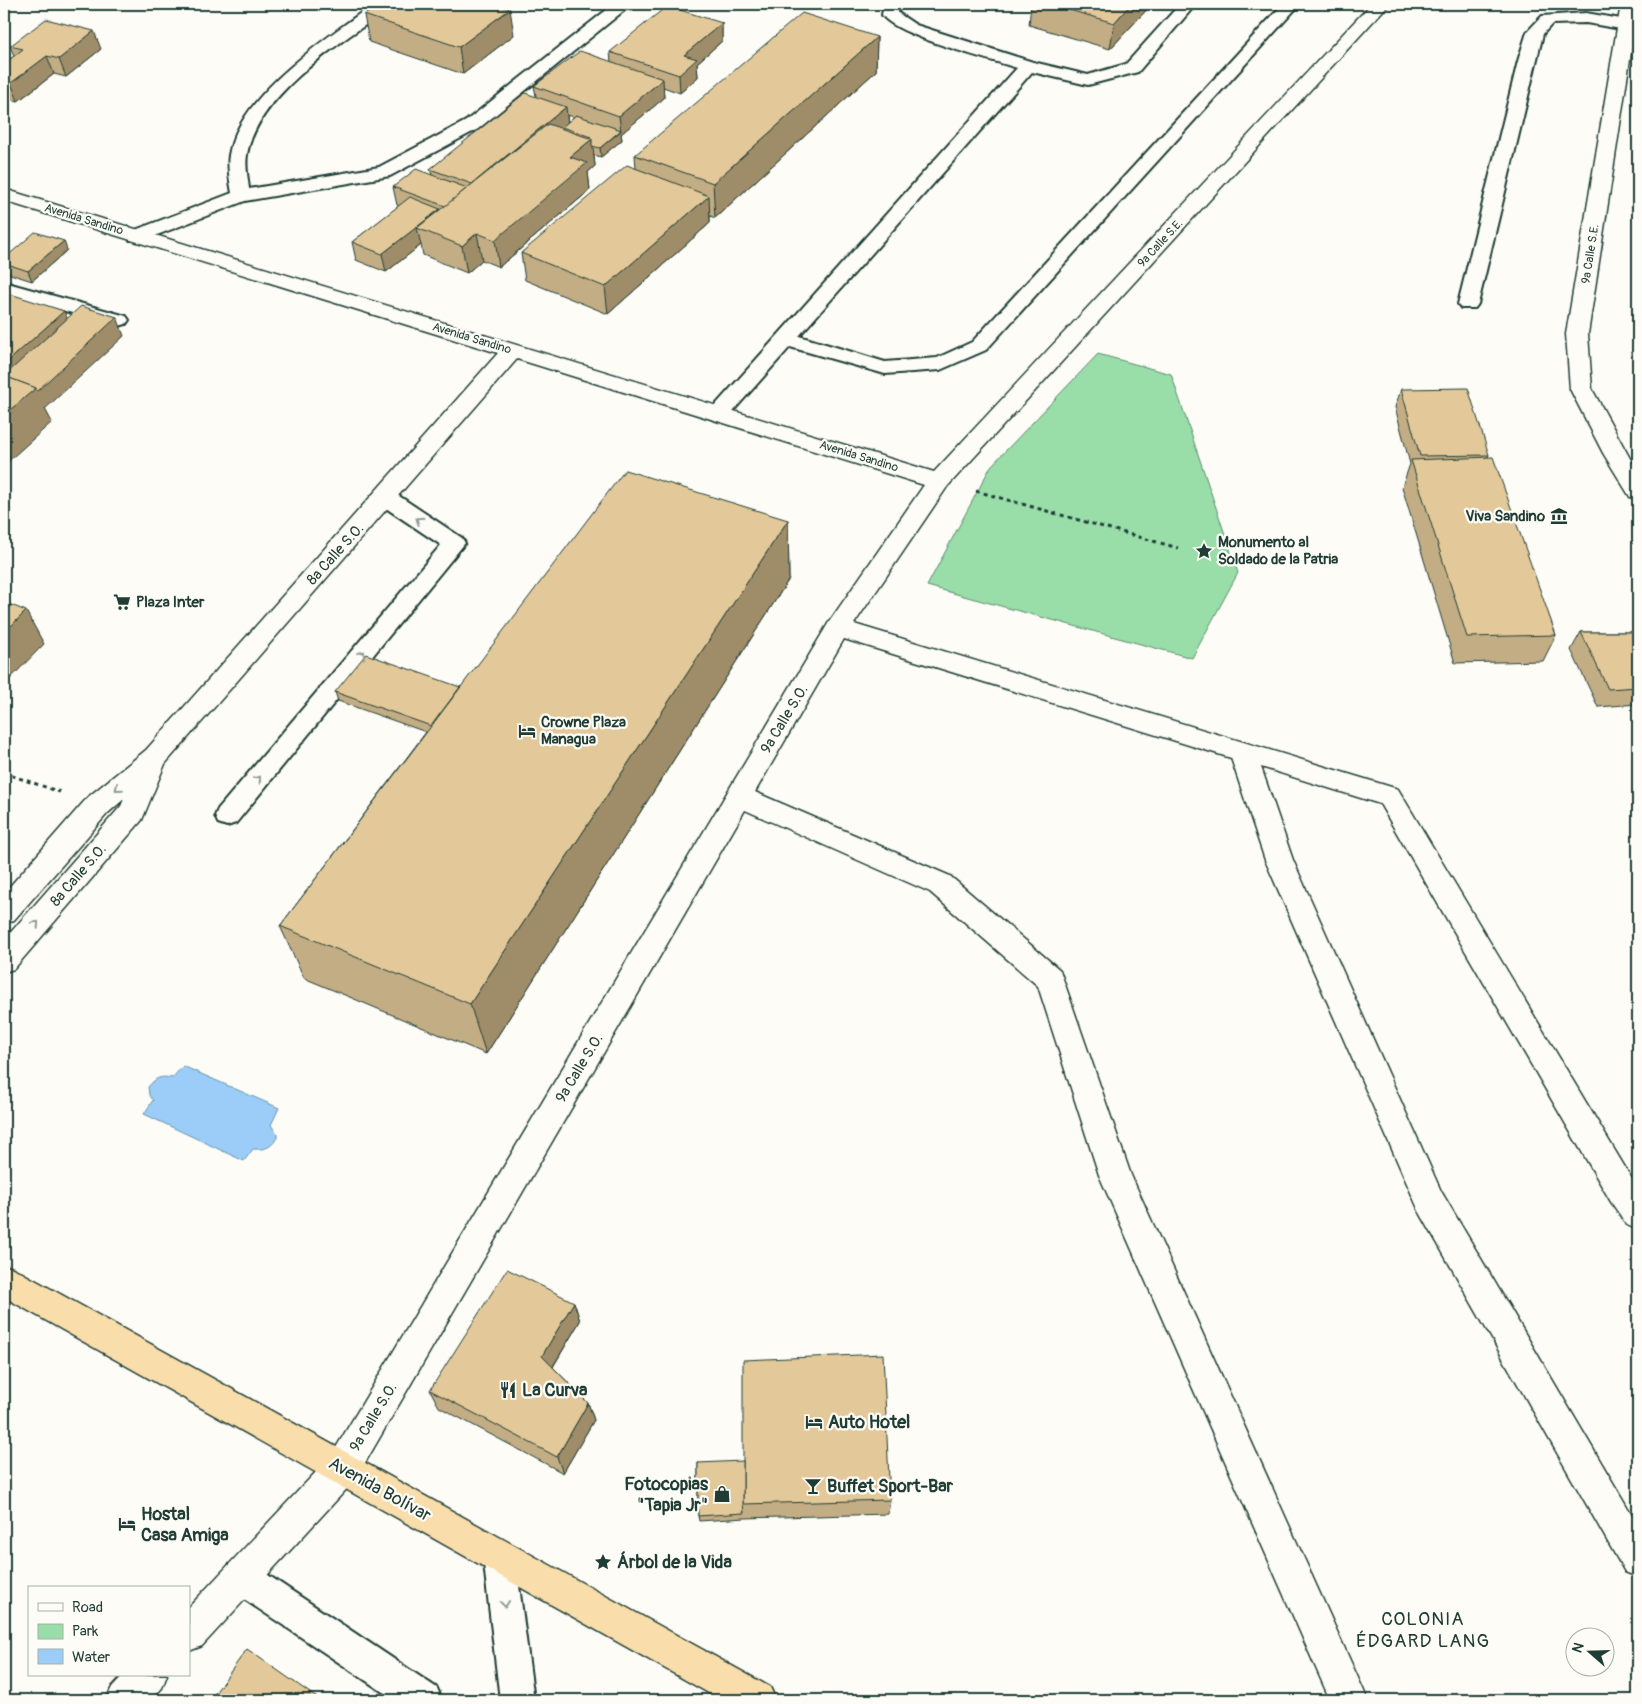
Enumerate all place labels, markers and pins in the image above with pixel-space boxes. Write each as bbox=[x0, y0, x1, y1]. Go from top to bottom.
museum icon: Viva Sandino bbox=[1549, 506, 1569, 526]
place label: Viva Sandino bbox=[1465, 507, 1545, 526]
place label: Monumento al Soldado de la Patria bbox=[1218, 533, 1338, 569]
place icon: Monumento al Soldado de la Patria bbox=[1194, 541, 1214, 561]
supermarket icon: Plaza Inter bbox=[112, 592, 132, 612]
place label: Plaza Inter bbox=[136, 593, 205, 612]
place label: Crowne Plaza Managua bbox=[541, 713, 626, 749]
hotel icon: Crowne Plaza Managua bbox=[517, 721, 537, 741]
place label: La Curva bbox=[522, 1379, 588, 1402]
restaurant icon: La Curva bbox=[498, 1380, 518, 1400]
place label: Auto Hotel bbox=[828, 1411, 910, 1434]
hotel icon: Auto Hotel bbox=[804, 1412, 824, 1432]
place label: Fotocopias "Tapia Jr" bbox=[624, 1473, 709, 1517]
place label: Buffet Sport-Bar bbox=[827, 1475, 954, 1498]
bar icon: Buffet Sport-Bar bbox=[803, 1476, 823, 1496]
shop icon: Fotocopias "Tapia Jr" bbox=[712, 1484, 732, 1504]
place label: Hostal Casa Amiga bbox=[141, 1503, 229, 1547]
hotel icon: Hostal Casa Amiga bbox=[117, 1514, 137, 1534]
place label: Árbol de la Vida bbox=[617, 1551, 732, 1574]
place icon: Árbol de la Vida bbox=[593, 1552, 613, 1572]

